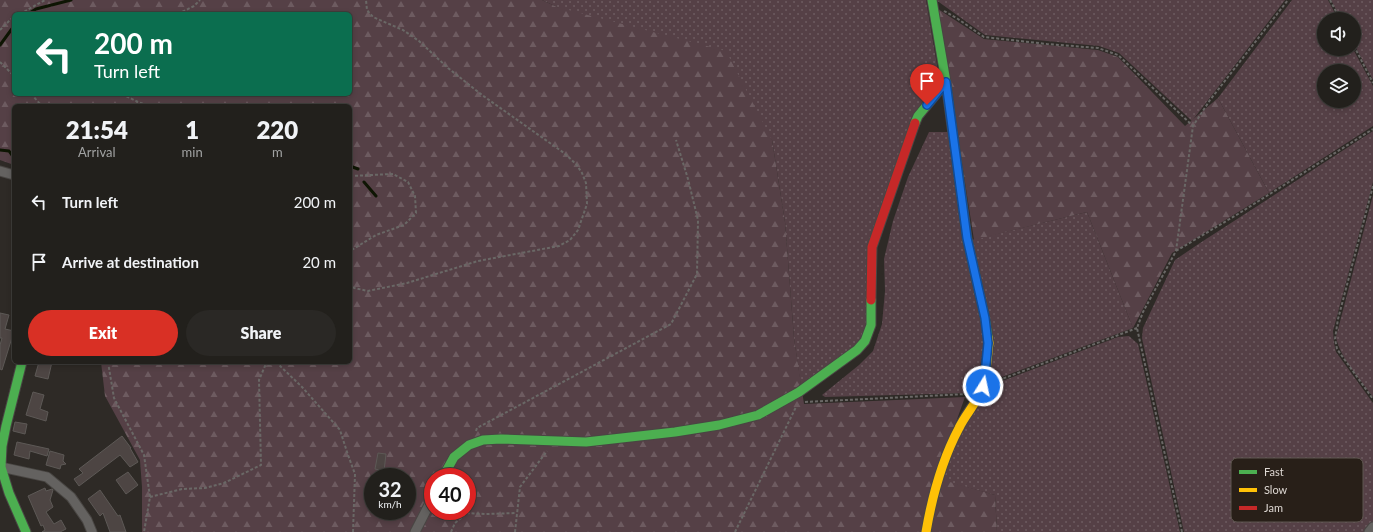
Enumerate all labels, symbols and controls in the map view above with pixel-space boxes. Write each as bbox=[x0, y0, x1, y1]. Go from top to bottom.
map controls bbox=[1317, 12, 1361, 108]
button: sound bbox=[1317, 12, 1361, 56]
text: 200 m bbox=[94, 26, 173, 60]
icon: left bbox=[28, 28, 80, 80]
text: Turn left bbox=[94, 60, 160, 82]
pin bbox=[910, 64, 944, 105]
button: layers bbox=[1317, 64, 1361, 108]
icon: arrive bbox=[916, 70, 938, 92]
text: 21:54 bbox=[66, 115, 128, 144]
text: 1 bbox=[185, 115, 199, 144]
text: 220 bbox=[256, 115, 298, 144]
text: Arrival bbox=[78, 144, 116, 160]
text: min bbox=[182, 144, 203, 160]
text: m bbox=[272, 144, 283, 160]
icon: left bbox=[28, 191, 50, 213]
text: Turn left bbox=[62, 193, 118, 211]
text: 200 m bbox=[294, 193, 336, 211]
icon: arrive bbox=[28, 251, 50, 273]
text: Arrive at destination bbox=[62, 253, 199, 271]
text: 20 m bbox=[302, 253, 336, 271]
button: Exit bbox=[28, 310, 178, 356]
button: Share bbox=[186, 310, 336, 356]
position arrow bbox=[962, 365, 1004, 407]
legend bbox=[1231, 458, 1363, 522]
text: Fast bbox=[1264, 465, 1284, 478]
speed limit sign: 40 bbox=[424, 468, 476, 520]
text: 32 bbox=[378, 477, 402, 501]
text: Slow bbox=[1264, 483, 1288, 496]
text: km/h bbox=[378, 498, 402, 510]
text: Jam bbox=[1264, 501, 1283, 514]

